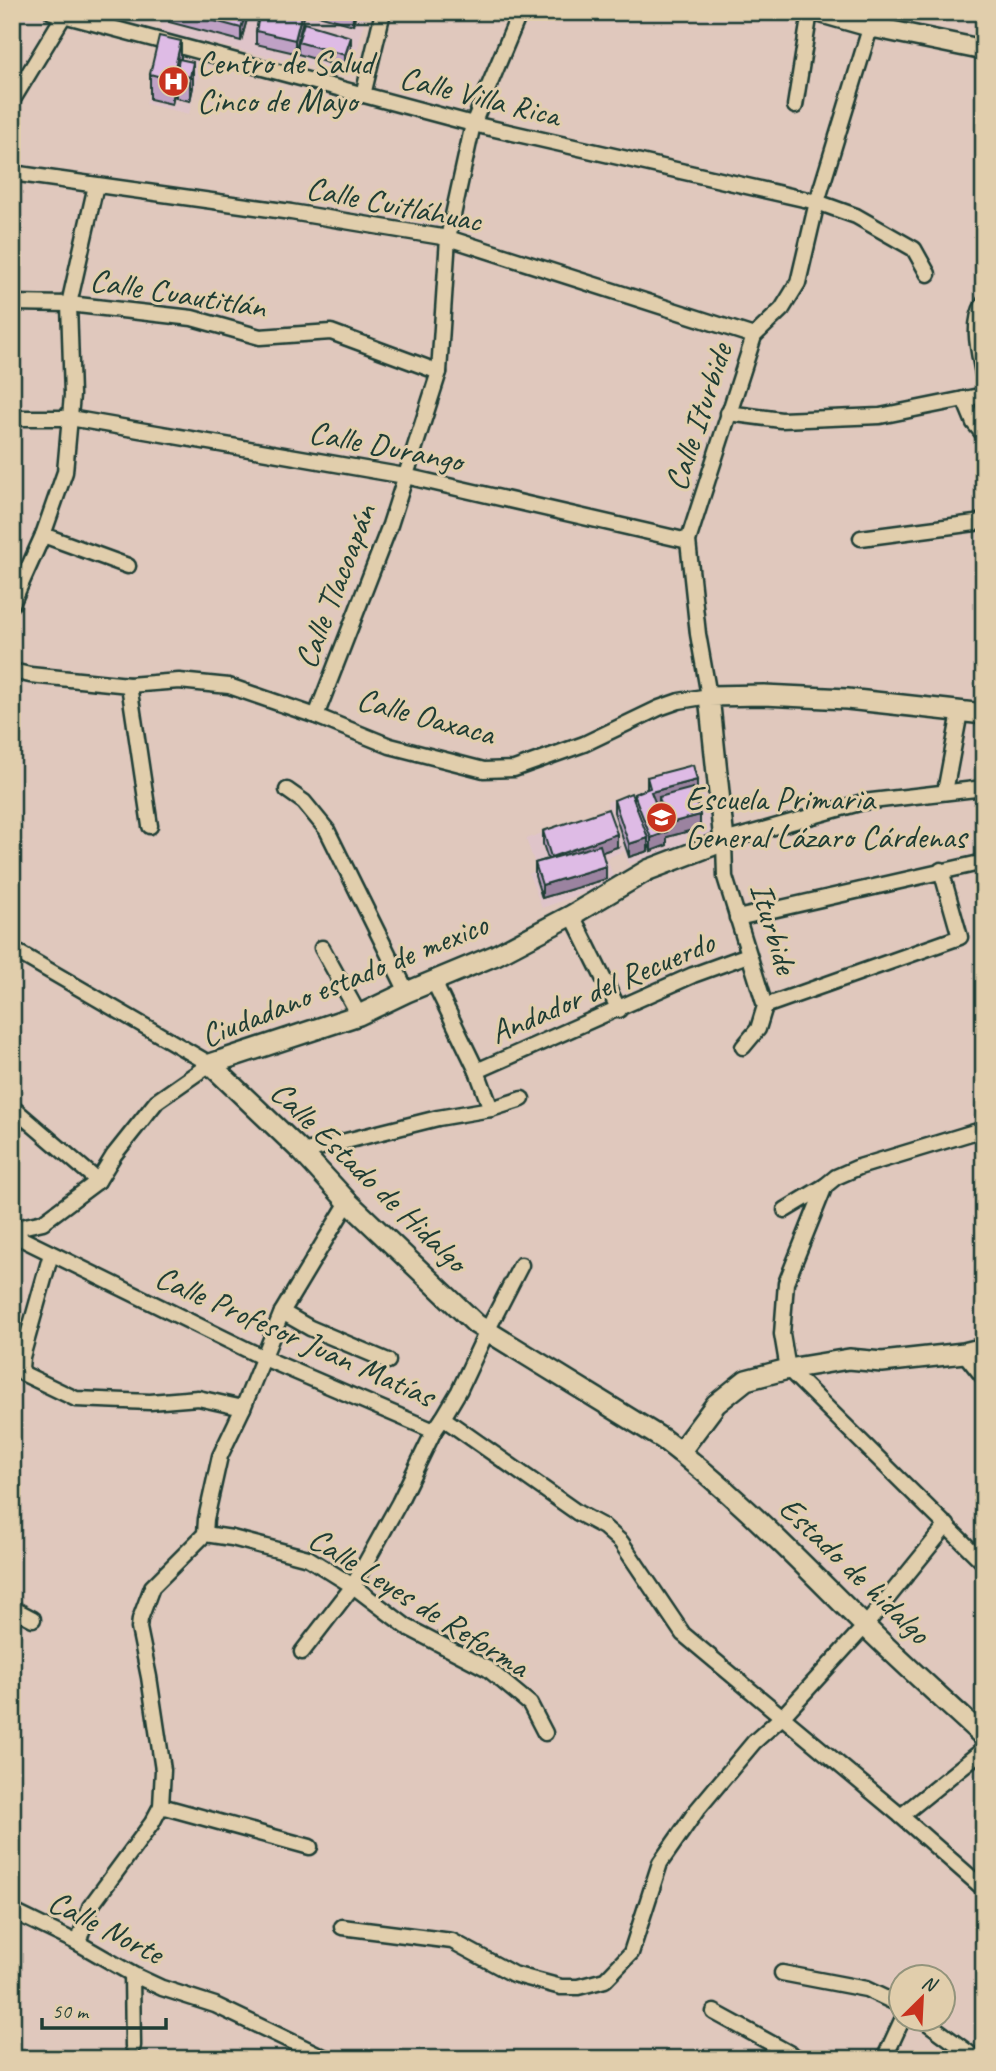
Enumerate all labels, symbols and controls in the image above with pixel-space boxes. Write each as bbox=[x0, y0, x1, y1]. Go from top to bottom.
place label: Centro de Salud Cinco de Mayo bbox=[197, 42, 378, 122]
street label: Calle Villa Rica bbox=[396, 56, 567, 137]
hospital icon: Centro de Salud Cinco de Mayo bbox=[157, 65, 191, 99]
street label: Calle Cuitláhuac bbox=[303, 166, 486, 242]
street label: Calle Cuautitlán bbox=[87, 258, 270, 328]
street label: Calle Iturbide bbox=[654, 336, 742, 496]
street label: Calle Durango bbox=[306, 411, 470, 482]
street label: Calle Tlacoapán bbox=[284, 497, 386, 674]
street label: Calle Oaxaca bbox=[353, 678, 501, 755]
place label: Escuela Primaria General Lázaro Cárdenas bbox=[685, 778, 969, 858]
school or university icon: Escuela Primaria General Lázaro Cárdenas bbox=[645, 801, 679, 835]
street label: Iturbide bbox=[740, 878, 808, 981]
street label: Ciudadano estado de mexico bbox=[194, 903, 495, 1057]
street label: Andador del Recuerdo bbox=[484, 920, 723, 1053]
street label: Calle Estado de Hidalgo bbox=[261, 1071, 479, 1283]
street label: Calle Profesor Juan Matías bbox=[149, 1256, 444, 1418]
street label: Estado de hidalgo bbox=[770, 1487, 941, 1654]
street label: Calle Leyes de Reforma bbox=[301, 1517, 539, 1688]
street label: Calle Norte bbox=[41, 1880, 173, 1975]
north arrow bbox=[888, 1962, 958, 2032]
text: N bbox=[918, 1970, 942, 1998]
scale bar bbox=[42, 1987, 166, 2031]
text: 50 m bbox=[52, 1998, 90, 2024]

